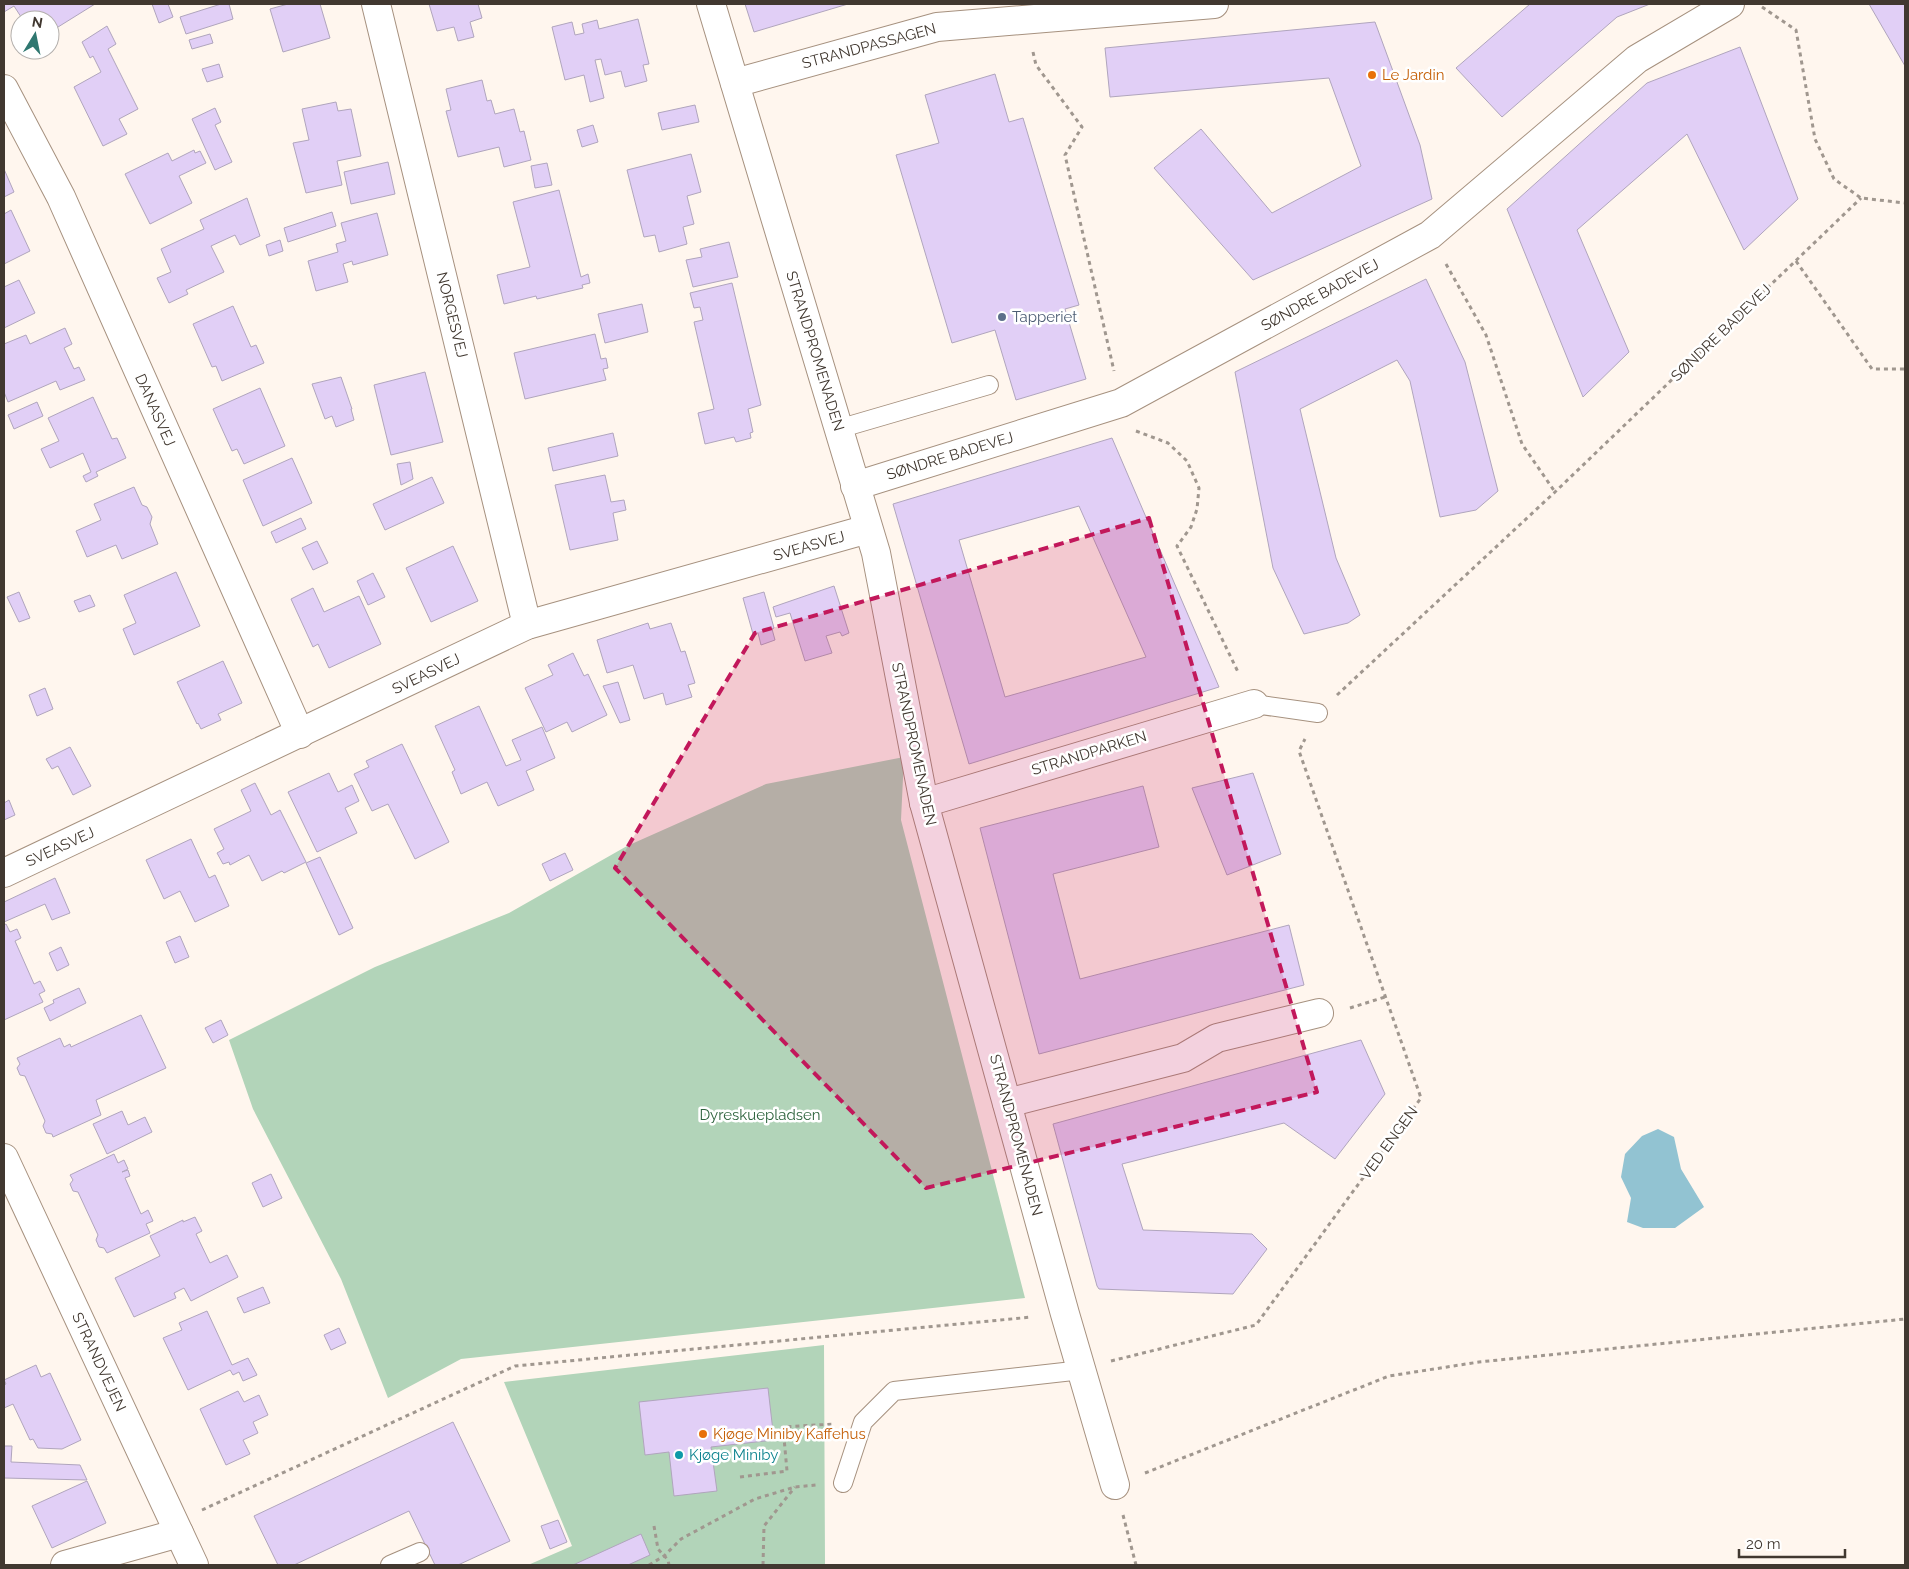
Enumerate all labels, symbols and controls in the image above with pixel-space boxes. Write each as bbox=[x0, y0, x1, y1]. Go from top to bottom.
north arrow bbox=[10, 10, 60, 60]
text: N bbox=[31, 13, 44, 31]
street label: STRANDPASSAGEN bbox=[800, 19, 938, 73]
place label: Le Jardin bbox=[1382, 66, 1444, 84]
marker: Le Jardin bbox=[1366, 69, 1378, 81]
street label: SØNDRE BADEVEJ bbox=[1258, 255, 1382, 335]
street label: STRANDPROMENADEN bbox=[782, 269, 848, 433]
street label: NORGESVEJ bbox=[433, 270, 471, 360]
street label: SØNDRE BADEVEJ bbox=[1667, 281, 1775, 385]
place label: Tapperiet bbox=[1012, 308, 1077, 326]
marker: Tapperiet bbox=[996, 311, 1008, 323]
street label: DANASVEJ bbox=[131, 371, 179, 449]
street label: SØNDRE BADEVEJ bbox=[884, 428, 1016, 484]
street label: SVEASVEJ bbox=[771, 527, 847, 565]
street label: SVEASVEJ bbox=[389, 650, 463, 698]
street label: STRANDPROMENADEN bbox=[888, 661, 940, 827]
street label: STRANDPARKEN bbox=[1029, 727, 1149, 779]
street label: SVEASVEJ bbox=[23, 823, 97, 871]
street label: STRANDPROMENADEN bbox=[986, 1052, 1046, 1218]
street label: VED ENGEN bbox=[1356, 1103, 1422, 1183]
park label: Dyreskuepladsen bbox=[699, 1106, 821, 1124]
street label: STRANDVEJEN bbox=[68, 1310, 130, 1414]
place label: Kjøge Miniby Kaffehus bbox=[713, 1425, 866, 1443]
marker: Kjøge Miniby Kaffehus bbox=[697, 1428, 709, 1440]
place label: Kjøge Miniby bbox=[689, 1446, 778, 1464]
marker: Kjøge Miniby bbox=[673, 1449, 685, 1461]
scale bar bbox=[1739, 1526, 1845, 1558]
text: 20 m bbox=[1746, 1535, 1781, 1553]

